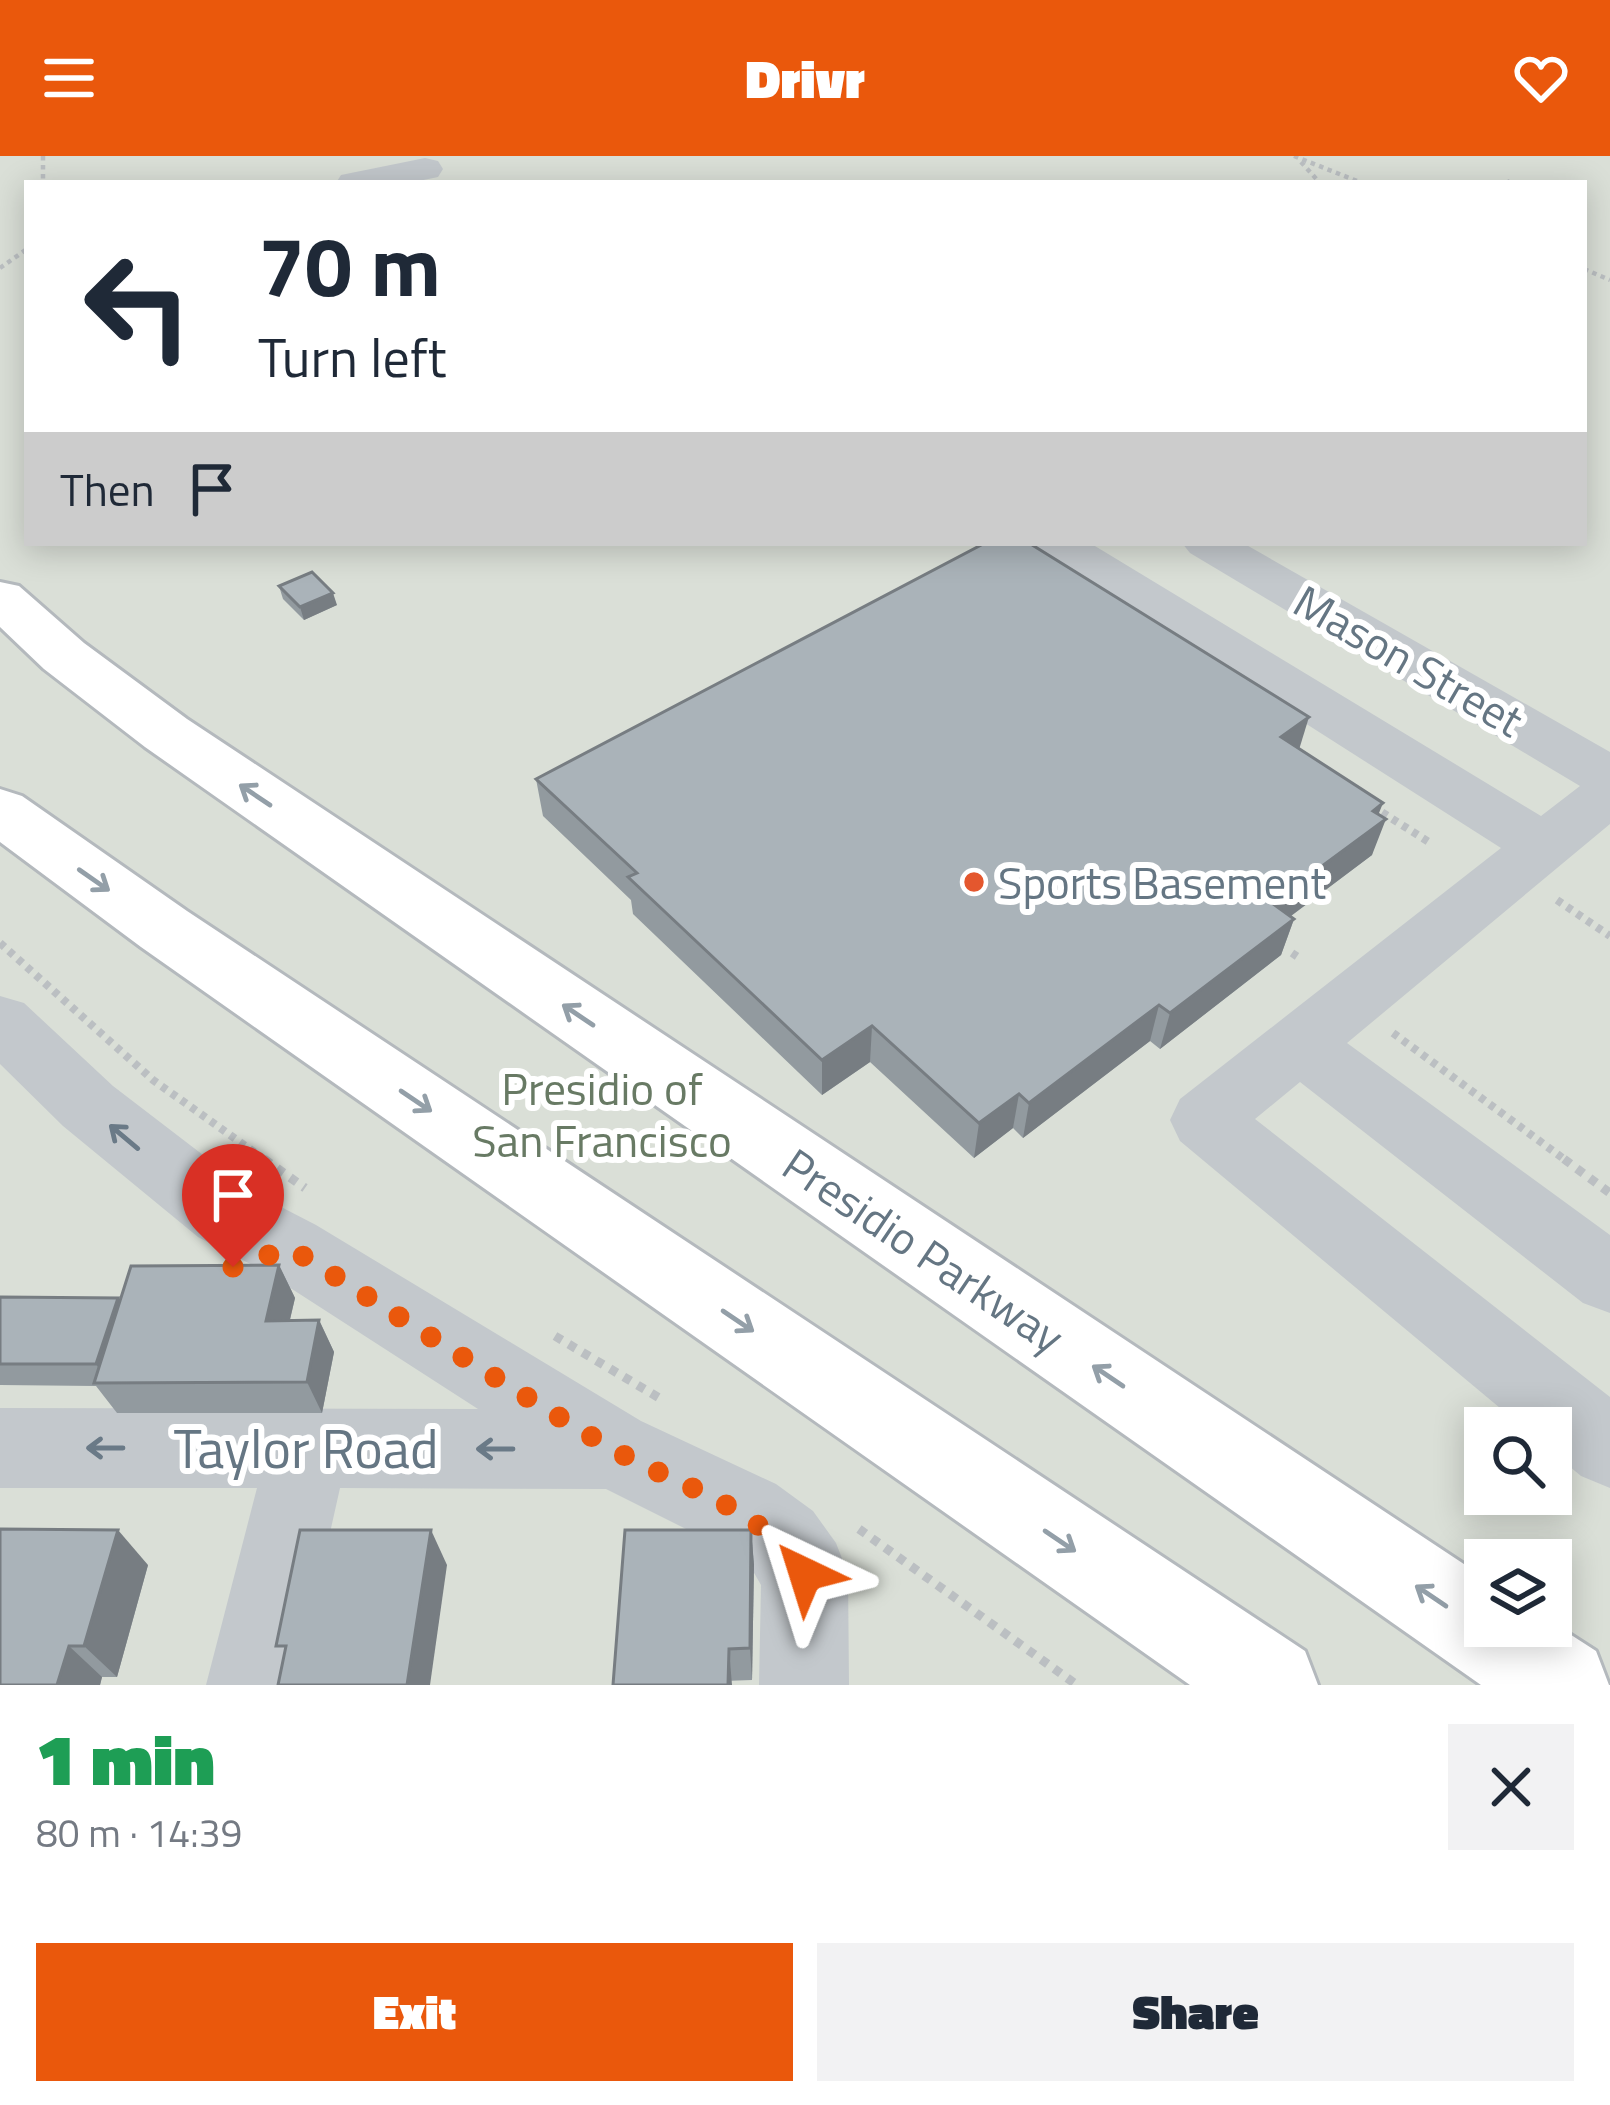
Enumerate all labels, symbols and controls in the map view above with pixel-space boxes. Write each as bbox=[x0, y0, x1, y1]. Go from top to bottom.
text: Drivr bbox=[745, 37, 865, 119]
icon: menu bbox=[36, 45, 102, 111]
icon: heart bbox=[1508, 45, 1574, 111]
text: 70 m bbox=[258, 201, 441, 329]
icon: left bbox=[60, 228, 216, 384]
text: Turn left bbox=[258, 316, 447, 398]
text: Then bbox=[60, 455, 155, 523]
icon: arrive bbox=[179, 456, 245, 522]
street label: Mason Street bbox=[1282, 567, 1537, 753]
one-way arrow bbox=[239, 783, 273, 808]
place label: Sports Basement bbox=[998, 848, 1326, 916]
one-way arrow bbox=[77, 867, 111, 892]
marker: Sports Basement bbox=[961, 869, 987, 895]
one-way arrow bbox=[561, 1002, 595, 1027]
park label: Presidio of San Francisco bbox=[472, 1054, 732, 1174]
one-way arrow bbox=[398, 1088, 432, 1113]
one-way arrow bbox=[109, 1123, 140, 1151]
street label: Presidio Parkway bbox=[769, 1130, 1079, 1370]
pin bbox=[182, 1144, 284, 1267]
icon: arrive bbox=[200, 1162, 266, 1228]
one-way arrow bbox=[720, 1308, 754, 1333]
one-way arrow bbox=[1092, 1364, 1126, 1389]
street label: Taylor Road bbox=[174, 1407, 438, 1489]
map controls bbox=[1464, 1407, 1572, 1647]
button: search bbox=[1464, 1407, 1572, 1515]
one-way arrow bbox=[86, 1437, 125, 1459]
one-way arrow bbox=[476, 1438, 515, 1460]
position arrow bbox=[742, 1511, 868, 1637]
one-way arrow bbox=[1042, 1528, 1076, 1553]
button: layers bbox=[1464, 1539, 1572, 1647]
one-way arrow bbox=[1414, 1583, 1448, 1608]
text: 1 min bbox=[36, 1703, 215, 1813]
button: close bbox=[1448, 1724, 1574, 1850]
text: 80 m · 14:39 bbox=[36, 1803, 242, 1862]
button: Exit bbox=[36, 1943, 793, 2081]
button: Share bbox=[817, 1943, 1574, 2081]

